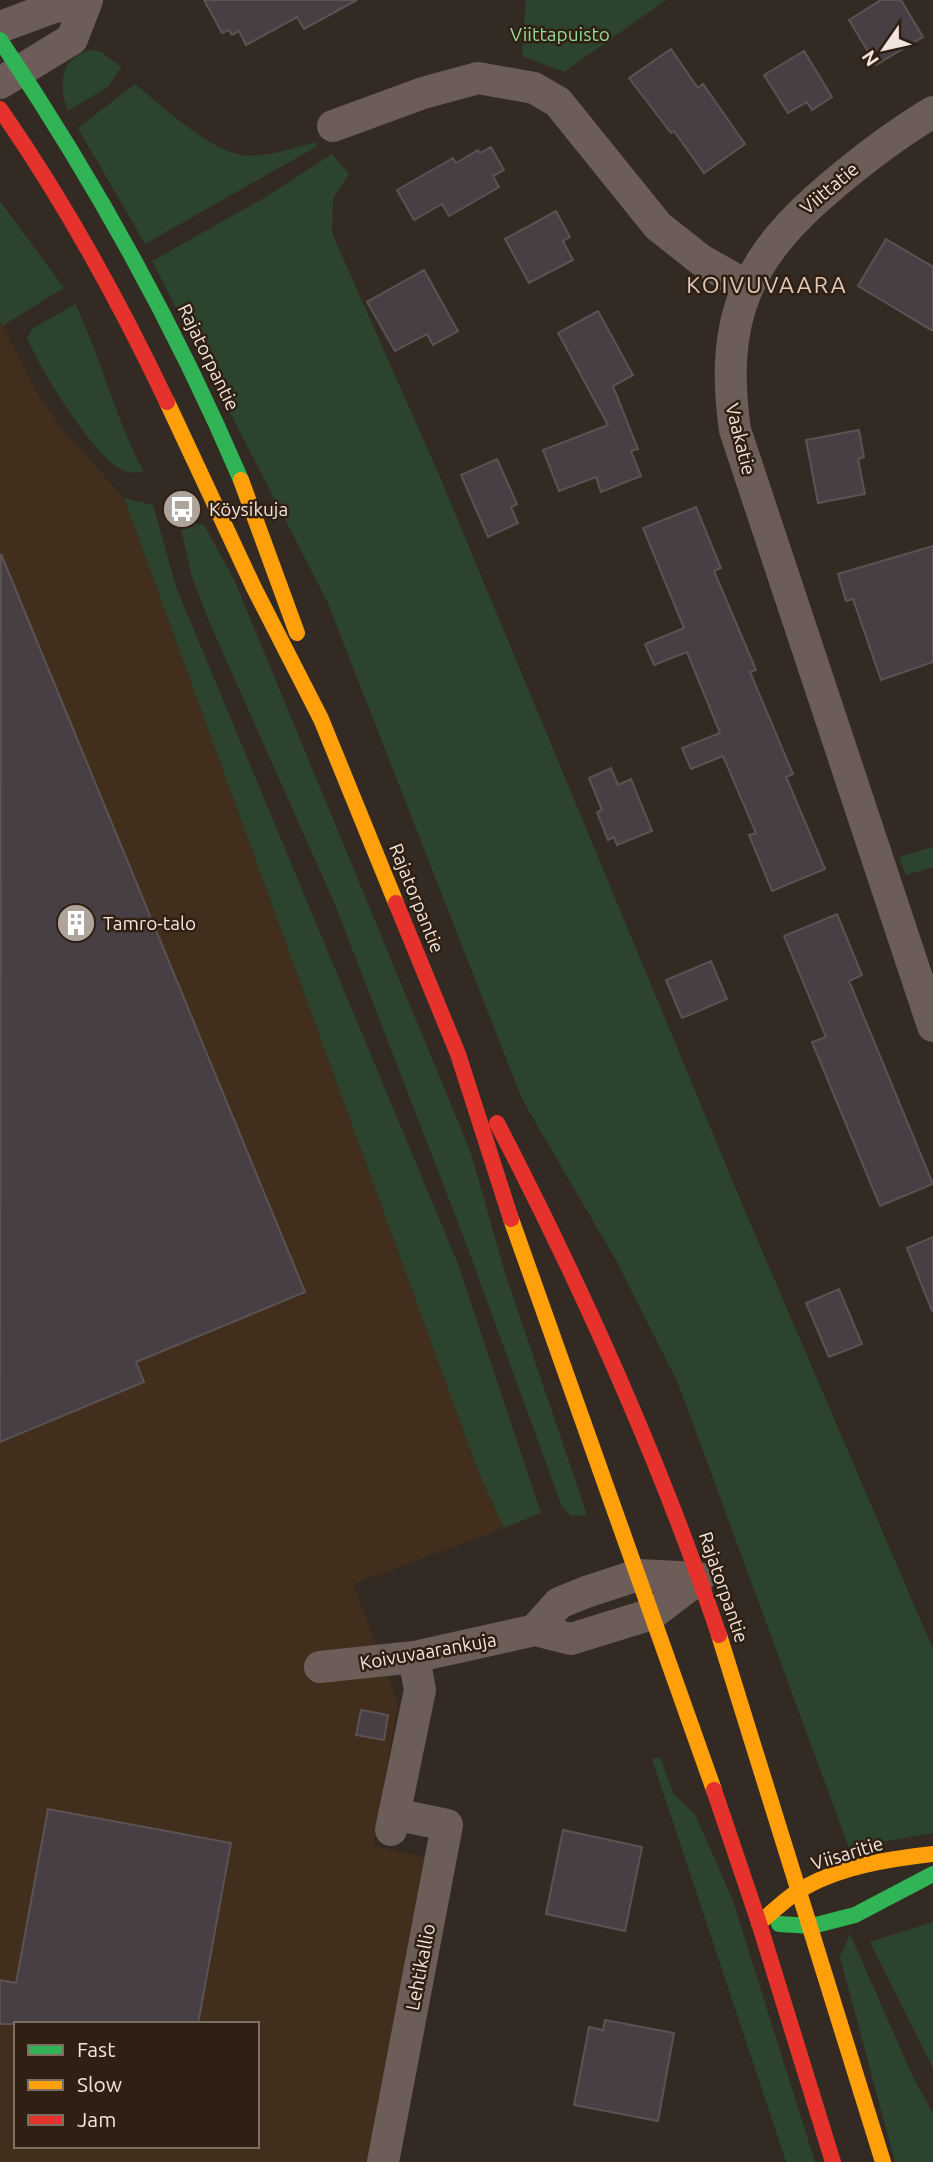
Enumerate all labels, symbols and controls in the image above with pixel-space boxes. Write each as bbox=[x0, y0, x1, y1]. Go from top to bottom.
north arrow bbox=[849, 14, 919, 84]
park label: Viittapuisto bbox=[510, 23, 610, 45]
text: N bbox=[857, 46, 883, 71]
street label: Viittatie bbox=[795, 157, 863, 219]
district label: KOIVUVAARA bbox=[686, 272, 848, 297]
street label: Rajatorpantie bbox=[174, 300, 244, 414]
street label: Vaakatie bbox=[721, 401, 761, 477]
bus stop icon: Köysikuja bbox=[161, 488, 203, 530]
place label: Köysikuja bbox=[209, 498, 288, 520]
street label: Rajatorpantie bbox=[385, 840, 449, 956]
building icon: Tamro-talo bbox=[55, 902, 97, 944]
place label: Tamro-talo bbox=[103, 912, 196, 934]
street label: Rajatorpantie bbox=[695, 1529, 753, 1645]
street label: Koivuvaarankuja bbox=[358, 1628, 498, 1674]
street label: Viisaritie bbox=[808, 1832, 886, 1874]
street label: Lehtikallio bbox=[401, 1922, 439, 2012]
legend bbox=[14, 2022, 259, 2148]
text: Fast bbox=[77, 2037, 115, 2061]
text: Slow bbox=[77, 2072, 122, 2096]
text: Jam bbox=[77, 2107, 116, 2131]

